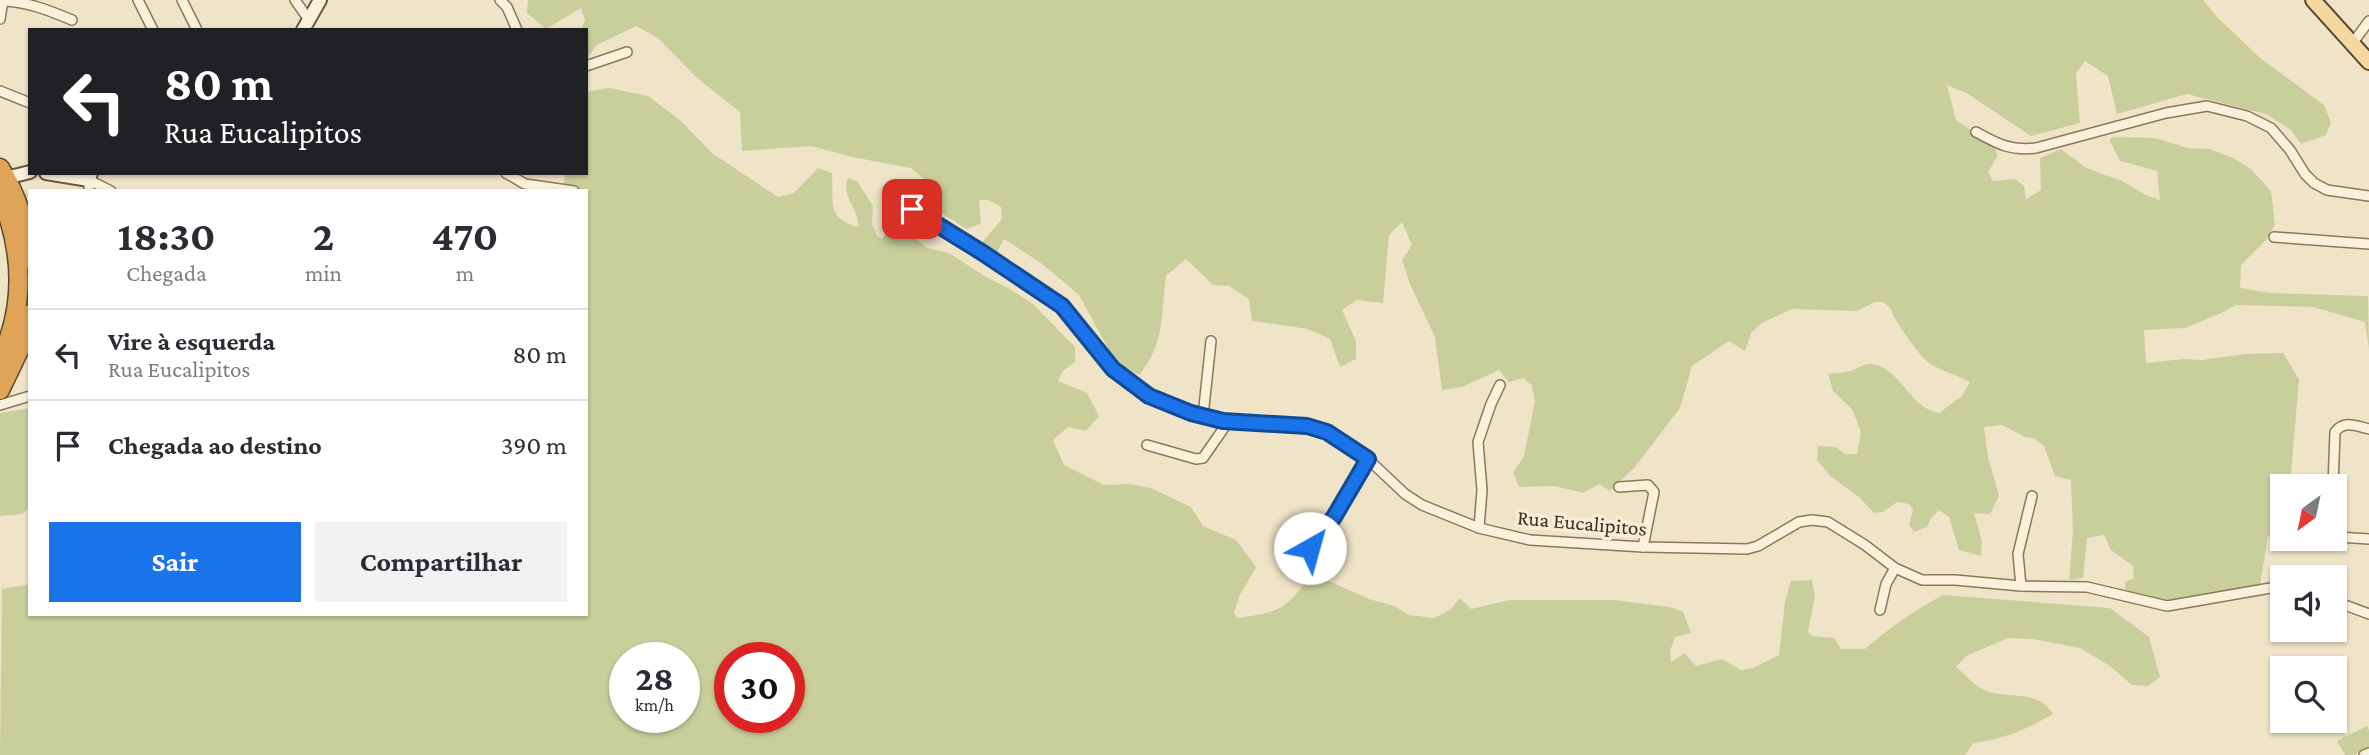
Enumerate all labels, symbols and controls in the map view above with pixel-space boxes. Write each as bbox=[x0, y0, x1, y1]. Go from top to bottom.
icon: left bbox=[49, 56, 140, 147]
text: 80 m bbox=[164, 56, 273, 111]
text: Rua Eucalipitos bbox=[164, 114, 362, 150]
pin bbox=[882, 179, 942, 239]
icon: arrive bbox=[893, 190, 931, 228]
text: 18:30 bbox=[118, 212, 215, 259]
text: 2 bbox=[313, 212, 334, 259]
text: 470 bbox=[432, 212, 498, 259]
text: Chegada bbox=[126, 260, 207, 286]
text: min bbox=[305, 260, 342, 286]
text: m bbox=[456, 260, 474, 286]
text: Vire à esquerda bbox=[108, 327, 275, 356]
icon: left bbox=[49, 336, 87, 374]
text: 80 m bbox=[513, 340, 567, 369]
text: Rua Eucalipitos bbox=[108, 356, 250, 382]
icon: arrive bbox=[49, 427, 87, 465]
text: Chegada ao destino bbox=[108, 431, 322, 460]
text: 390 m bbox=[501, 431, 567, 460]
north arrow bbox=[2270, 474, 2347, 551]
map controls bbox=[2270, 474, 2347, 733]
street label: Rua Eucalipitos bbox=[1516, 505, 1648, 541]
position arrow bbox=[1273, 511, 1347, 585]
button: Sair bbox=[49, 522, 301, 602]
button: Compartilhar bbox=[315, 522, 567, 602]
button: sound bbox=[2270, 565, 2347, 642]
speed limit sign: 30 bbox=[714, 642, 805, 733]
button: search bbox=[2270, 656, 2347, 733]
text: 28 bbox=[635, 659, 674, 698]
text: km/h bbox=[635, 695, 674, 715]

